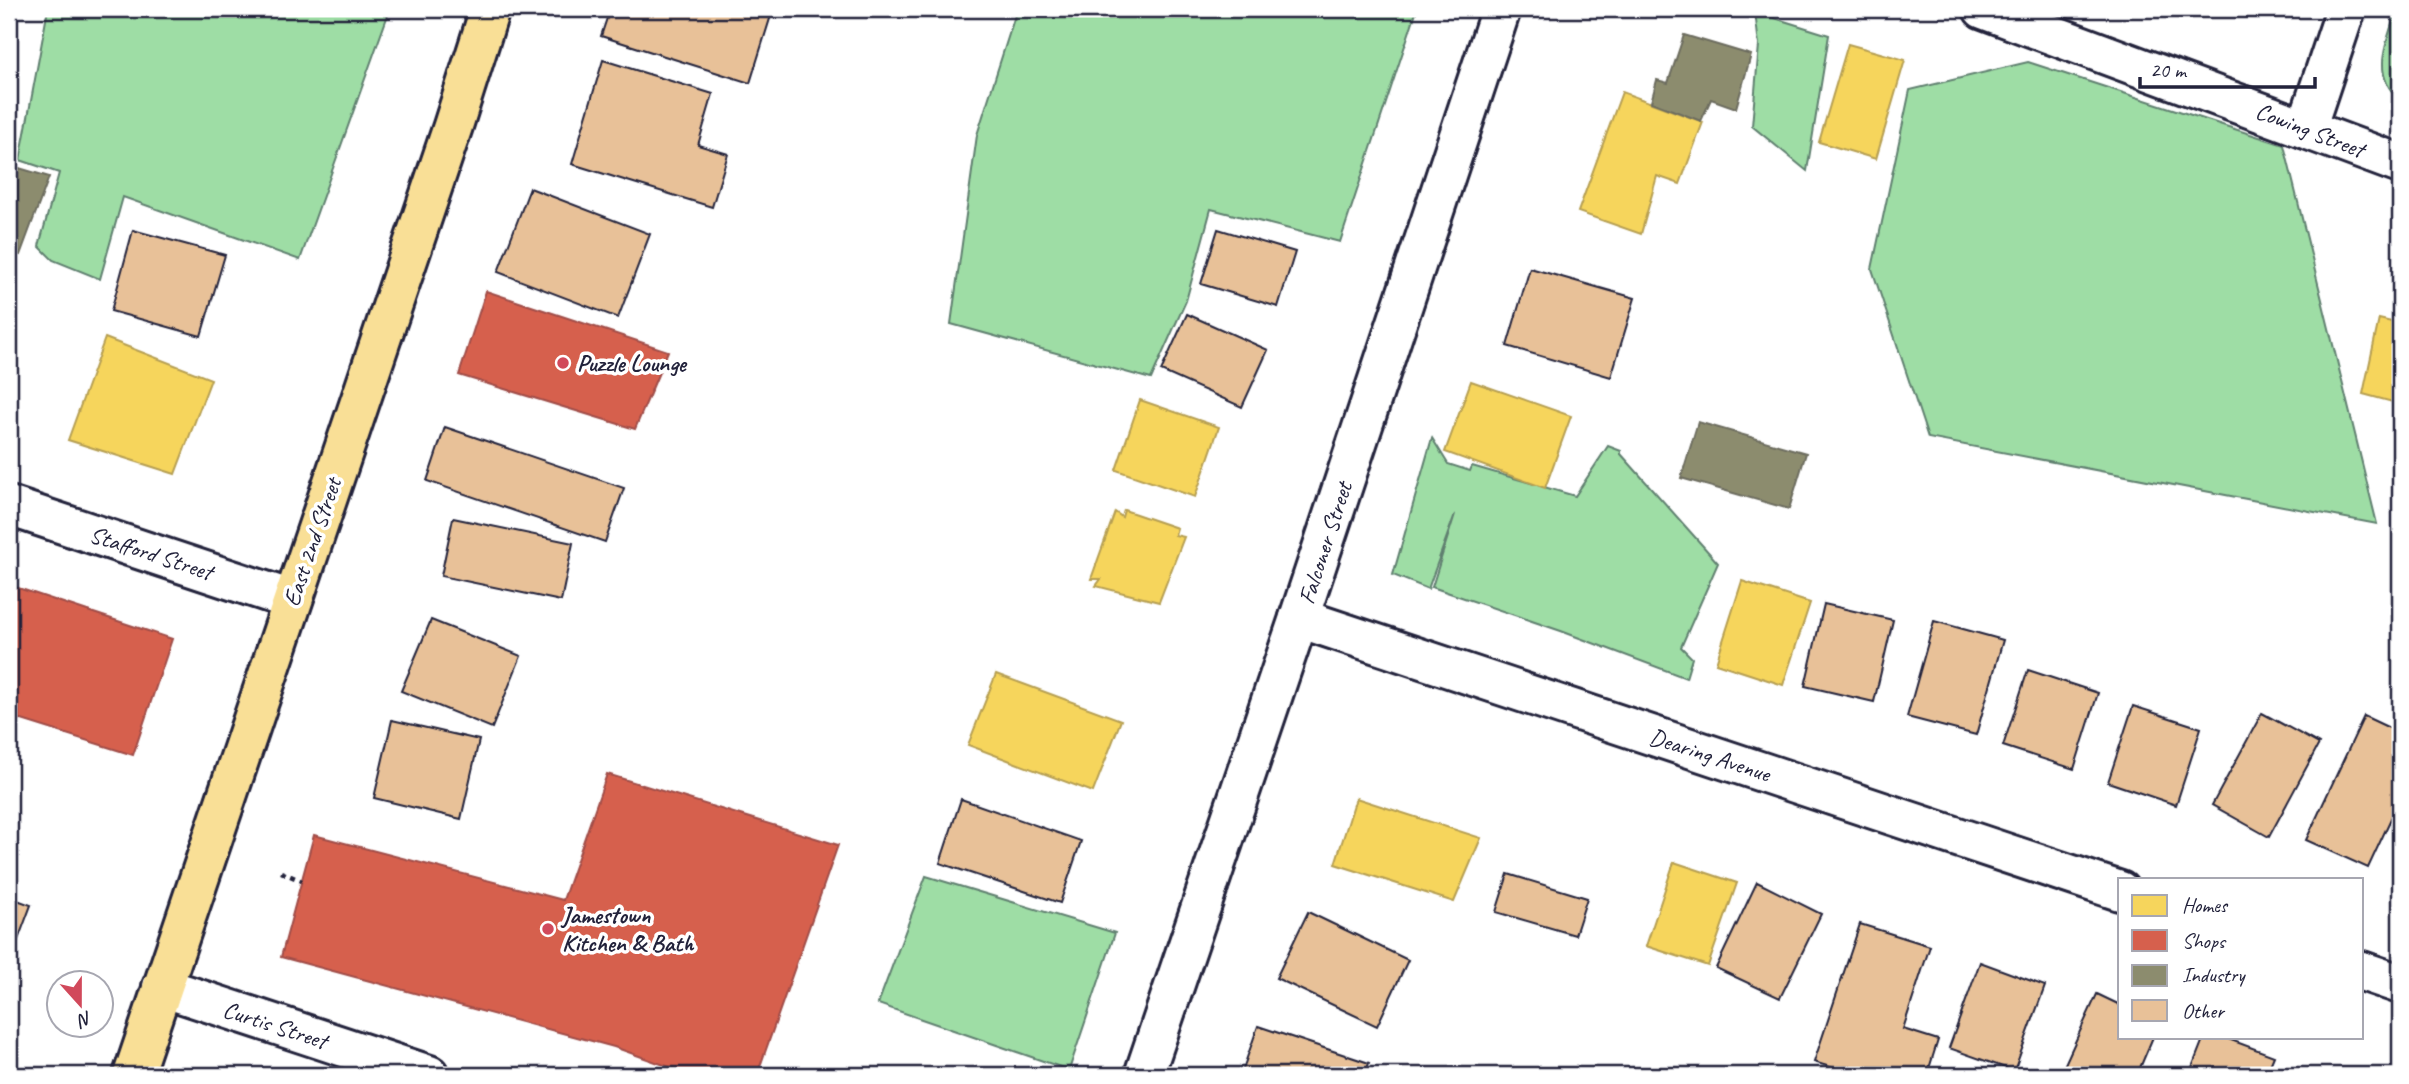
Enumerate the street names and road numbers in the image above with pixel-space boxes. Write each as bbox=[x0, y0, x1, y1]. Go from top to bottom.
street label: Cowing Street bbox=[2251, 96, 2371, 165]
street label: East 2nd Street bbox=[276, 472, 349, 610]
street label: Falconer Street bbox=[1291, 476, 1359, 608]
street label: Stafford Street bbox=[86, 519, 219, 588]
street label: Dearing Avenue bbox=[1646, 721, 1776, 789]
street label: Curtis Street bbox=[219, 994, 334, 1057]

